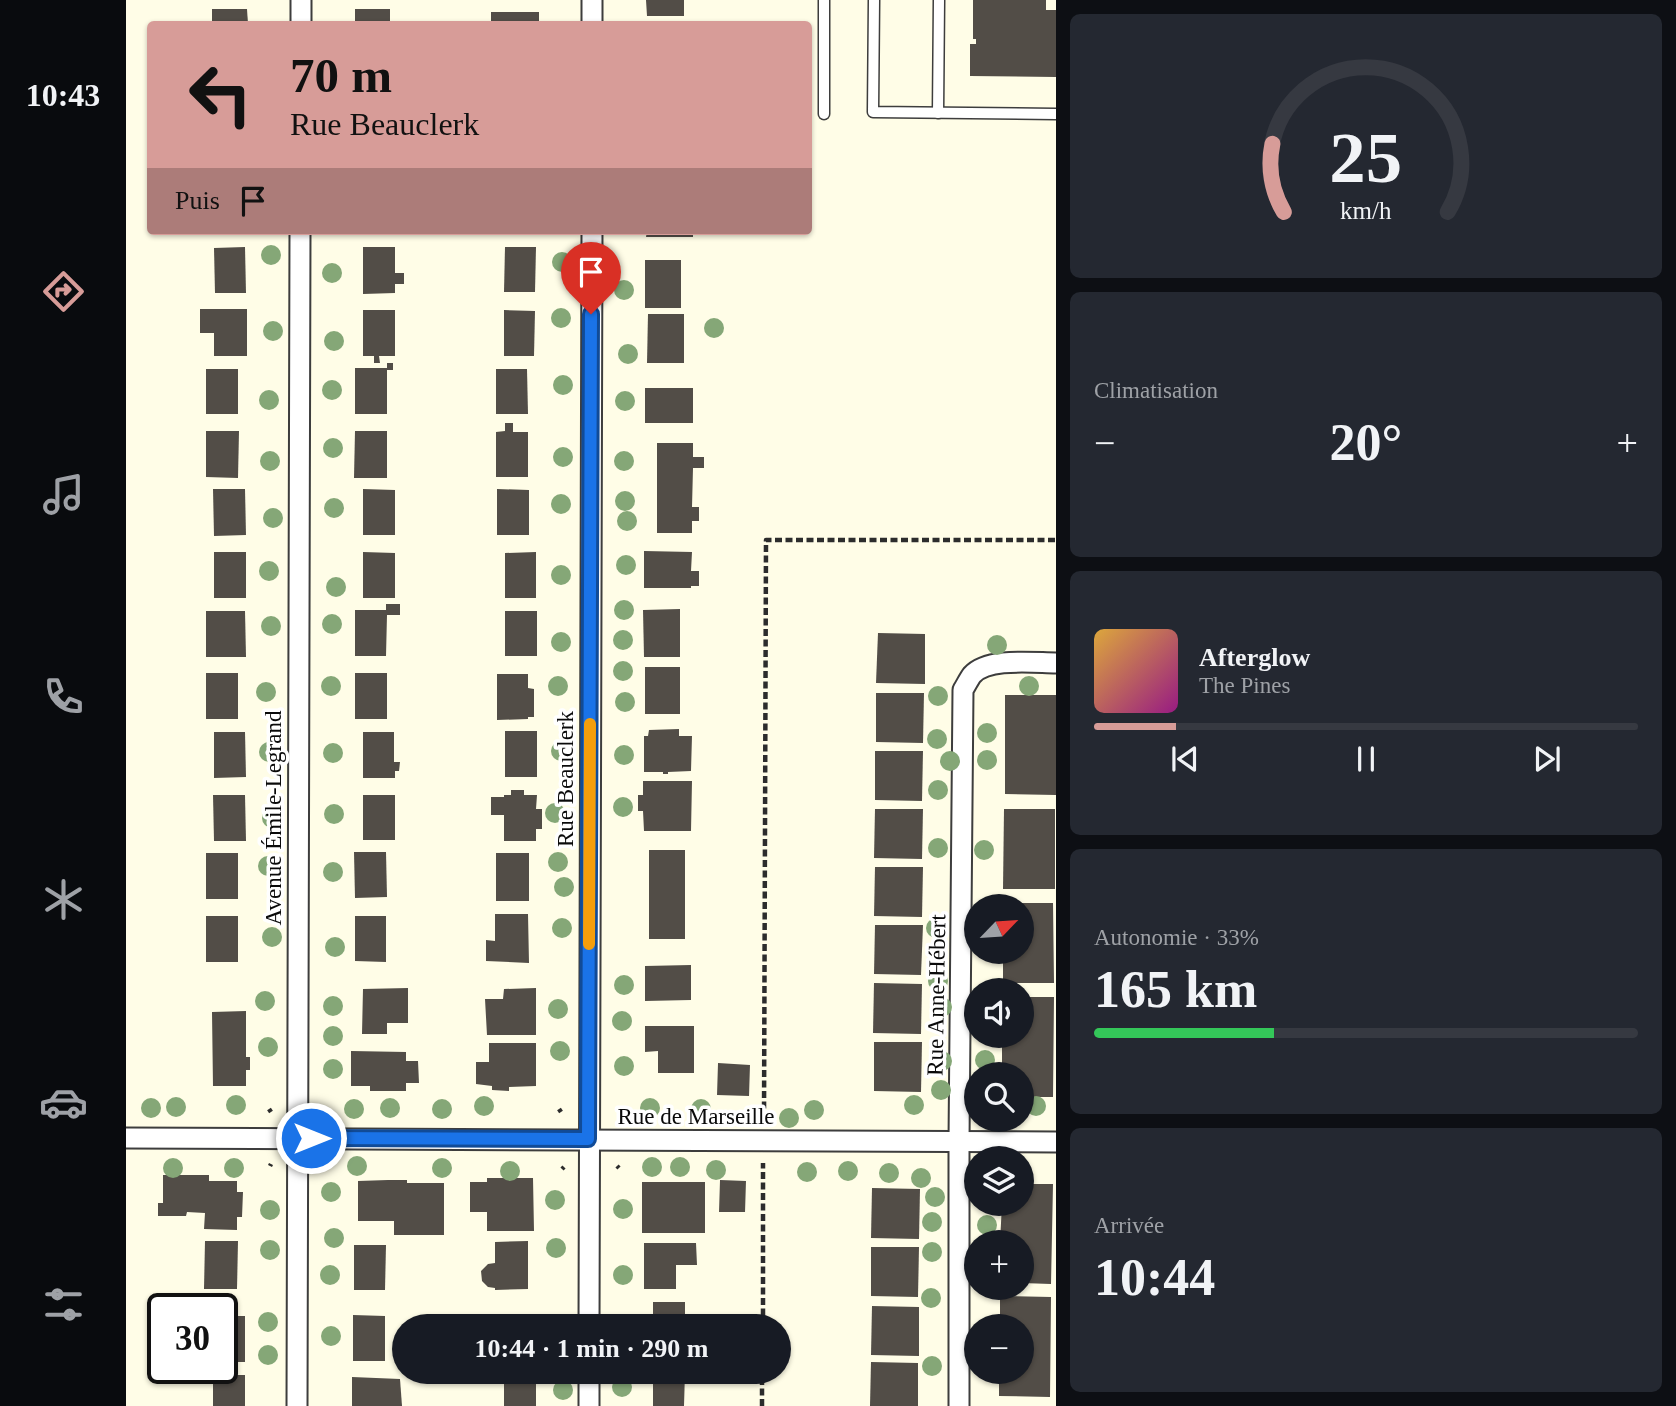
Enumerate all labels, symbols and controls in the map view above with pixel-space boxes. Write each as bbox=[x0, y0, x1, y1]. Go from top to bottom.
text: 70 m bbox=[290, 48, 392, 103]
icon: left bbox=[175, 49, 266, 140]
text: 10:43 bbox=[26, 77, 100, 113]
text: Rue Beauclerk bbox=[290, 106, 479, 142]
text: 25 bbox=[1330, 118, 1402, 199]
icon: arrive bbox=[234, 182, 272, 220]
text: Puis bbox=[175, 186, 220, 215]
text: km/h bbox=[1340, 197, 1392, 224]
pin bbox=[561, 242, 621, 314]
icon: arrive bbox=[572, 253, 610, 291]
icon: directions bbox=[39, 267, 88, 316]
text: Climatisation bbox=[1094, 378, 1218, 403]
text: 20° bbox=[1330, 414, 1402, 471]
text: − bbox=[1094, 422, 1115, 464]
text: + bbox=[1617, 422, 1638, 464]
icon: music bbox=[39, 470, 88, 519]
text: Afterglow bbox=[1199, 643, 1310, 672]
icon: phone bbox=[39, 672, 88, 721]
text: The Pines bbox=[1199, 673, 1290, 698]
street label: Avenue Émile-Legrand bbox=[261, 710, 286, 925]
street label: Rue Beauclerk bbox=[553, 710, 578, 847]
icon: previous bbox=[1166, 740, 1204, 778]
icon: pause bbox=[1347, 740, 1385, 778]
icon: next bbox=[1528, 740, 1566, 778]
icon: climate bbox=[39, 875, 88, 924]
north arrow bbox=[964, 894, 1034, 964]
map controls bbox=[964, 894, 1034, 1384]
street label: Rue Anne-Hébert bbox=[923, 913, 950, 1076]
text: Autonomie · 33% bbox=[1094, 925, 1259, 950]
text: 165 km bbox=[1094, 961, 1257, 1018]
button: sound bbox=[964, 978, 1034, 1048]
button: search bbox=[964, 1062, 1034, 1132]
icon: car bbox=[39, 1078, 88, 1127]
position arrow bbox=[274, 1101, 348, 1175]
street label: Rue de Marseille bbox=[617, 1104, 775, 1129]
button: layers bbox=[964, 1146, 1034, 1216]
text: Arrivée bbox=[1094, 1213, 1164, 1238]
button: + bbox=[964, 1230, 1034, 1300]
text: 10:44 bbox=[1094, 1249, 1215, 1306]
icon: filters bbox=[39, 1280, 88, 1329]
speed limit sign: 30 bbox=[147, 1293, 238, 1384]
button: − bbox=[964, 1314, 1034, 1384]
text: 10:44 · 1 min · 290 m bbox=[475, 1334, 709, 1363]

